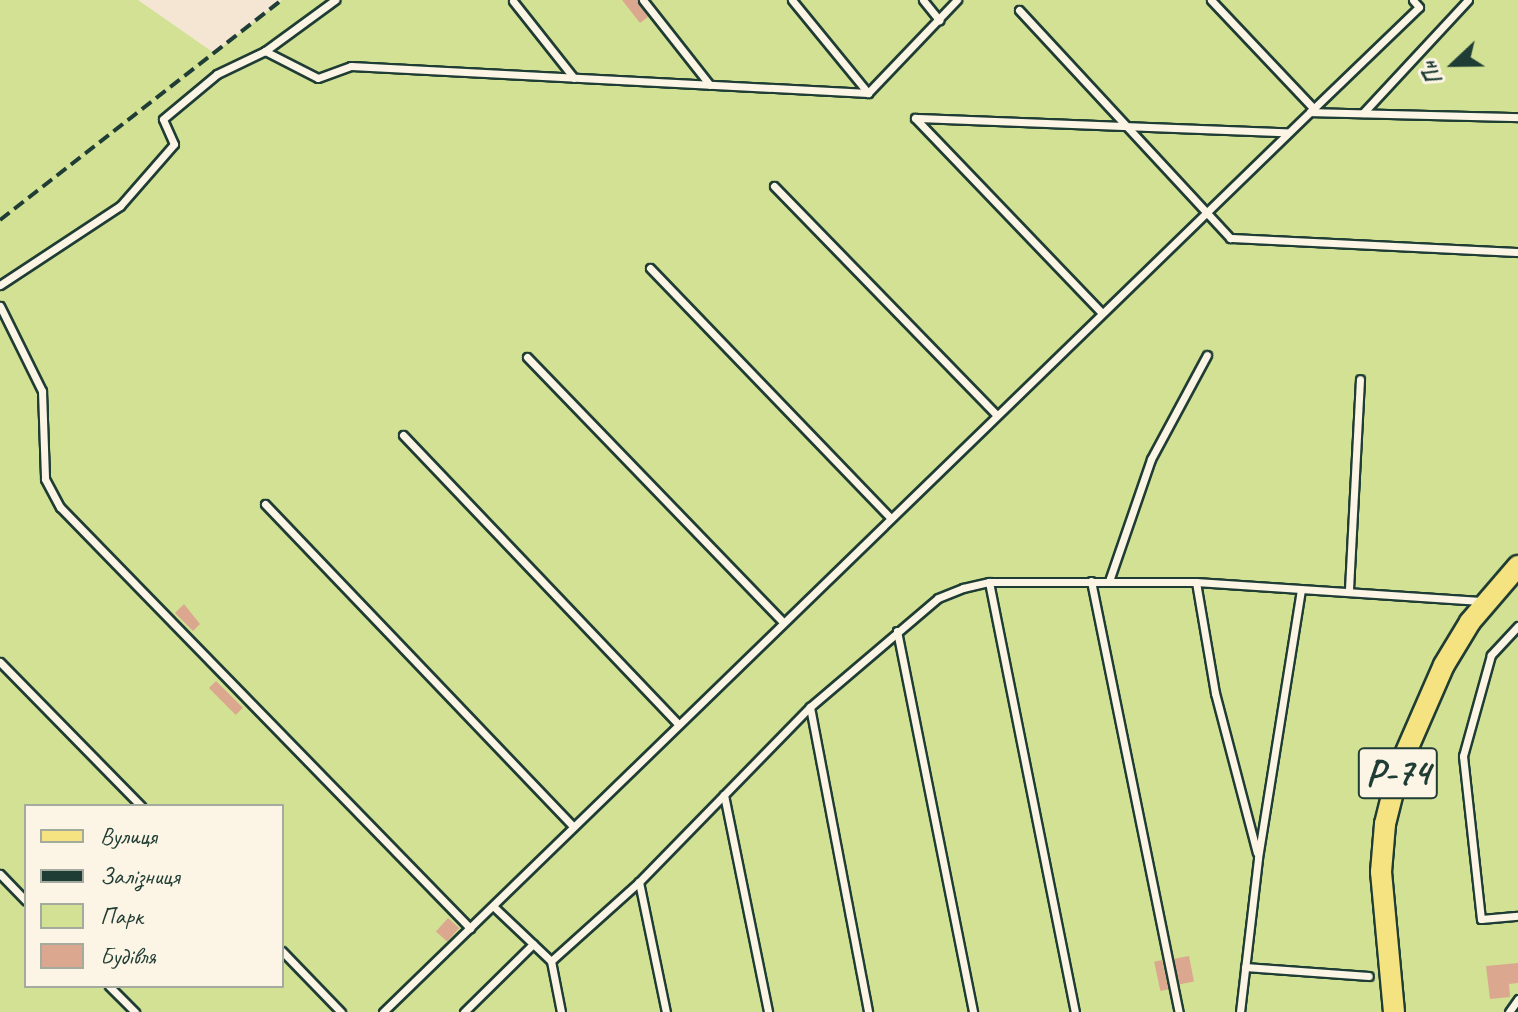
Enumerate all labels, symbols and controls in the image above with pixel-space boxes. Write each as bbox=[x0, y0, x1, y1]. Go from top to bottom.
north arrow bbox=[1414, 24, 1494, 104]
text: Пн bbox=[1414, 57, 1449, 89]
road number: Р-74 bbox=[1356, 739, 1440, 807]
legend bbox=[24, 804, 284, 988]
text: Вулиця bbox=[100, 821, 157, 851]
text: Залізниця bbox=[100, 861, 179, 891]
text: Парк bbox=[100, 901, 143, 931]
text: Будівля bbox=[100, 941, 156, 971]

